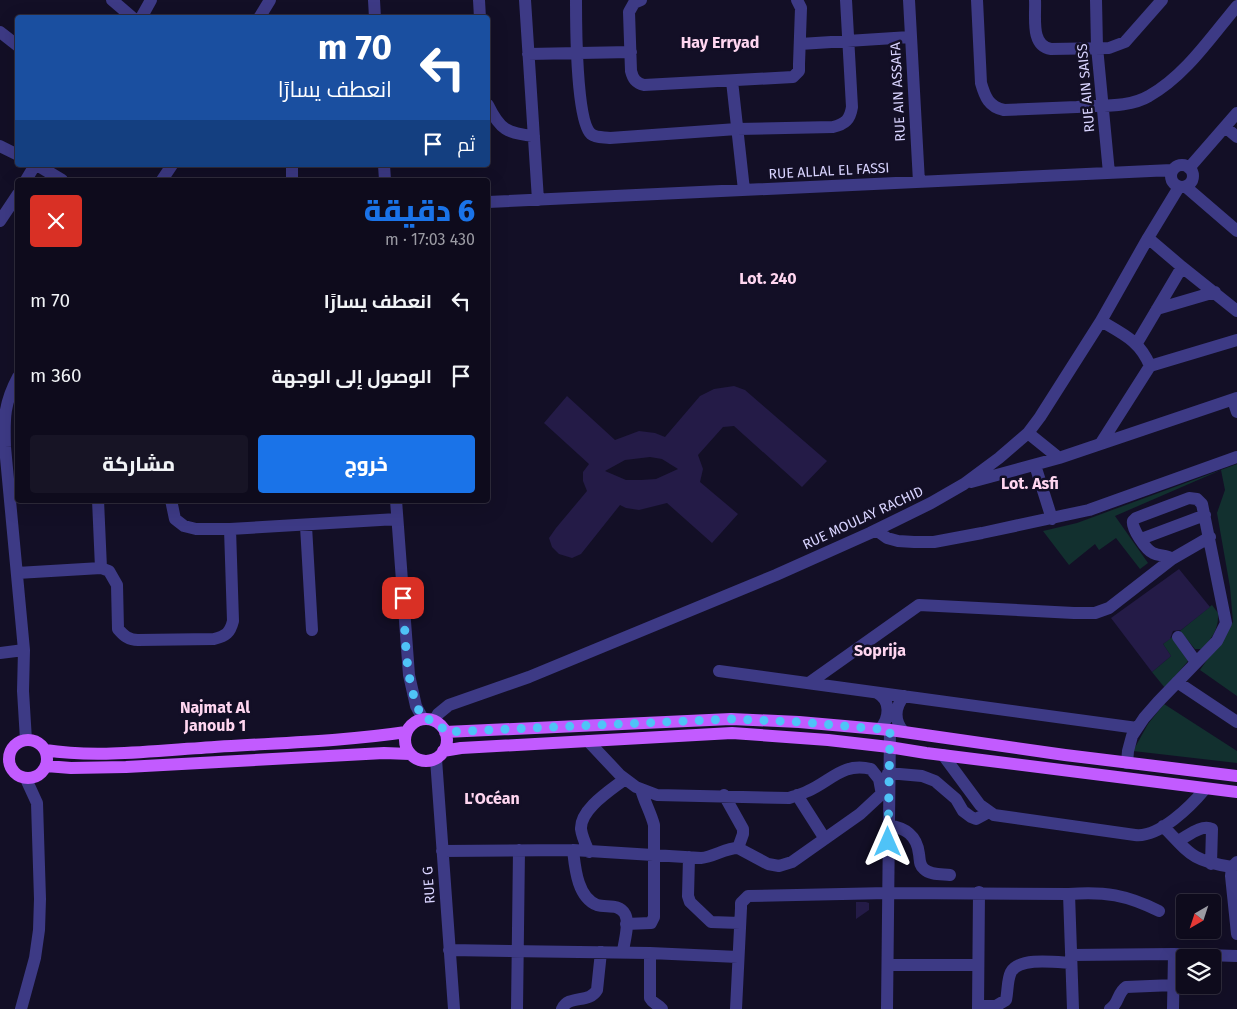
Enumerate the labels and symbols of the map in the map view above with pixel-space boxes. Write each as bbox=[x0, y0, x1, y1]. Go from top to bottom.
district label: Hay Erryad bbox=[681, 33, 759, 52]
street label: RUE AIN ASSAFA bbox=[887, 42, 909, 142]
street label: RUE AIN SAISS bbox=[1074, 43, 1098, 133]
street label: RUE ALLAL EL FASSI bbox=[768, 159, 890, 183]
district label: Lot. 240 bbox=[739, 269, 797, 288]
district label: Lot. Asfi bbox=[1001, 474, 1059, 493]
street label: RUE MOULAY RACHID bbox=[800, 483, 926, 553]
pin bbox=[382, 577, 424, 619]
district label: Soprija bbox=[854, 641, 906, 660]
district label: Najmat Al Janoub 1 bbox=[180, 698, 250, 735]
district label: L'Océan bbox=[464, 789, 520, 808]
position arrow bbox=[861, 815, 913, 867]
street label: RUE G bbox=[419, 866, 439, 904]
north arrow bbox=[1176, 894, 1221, 939]

